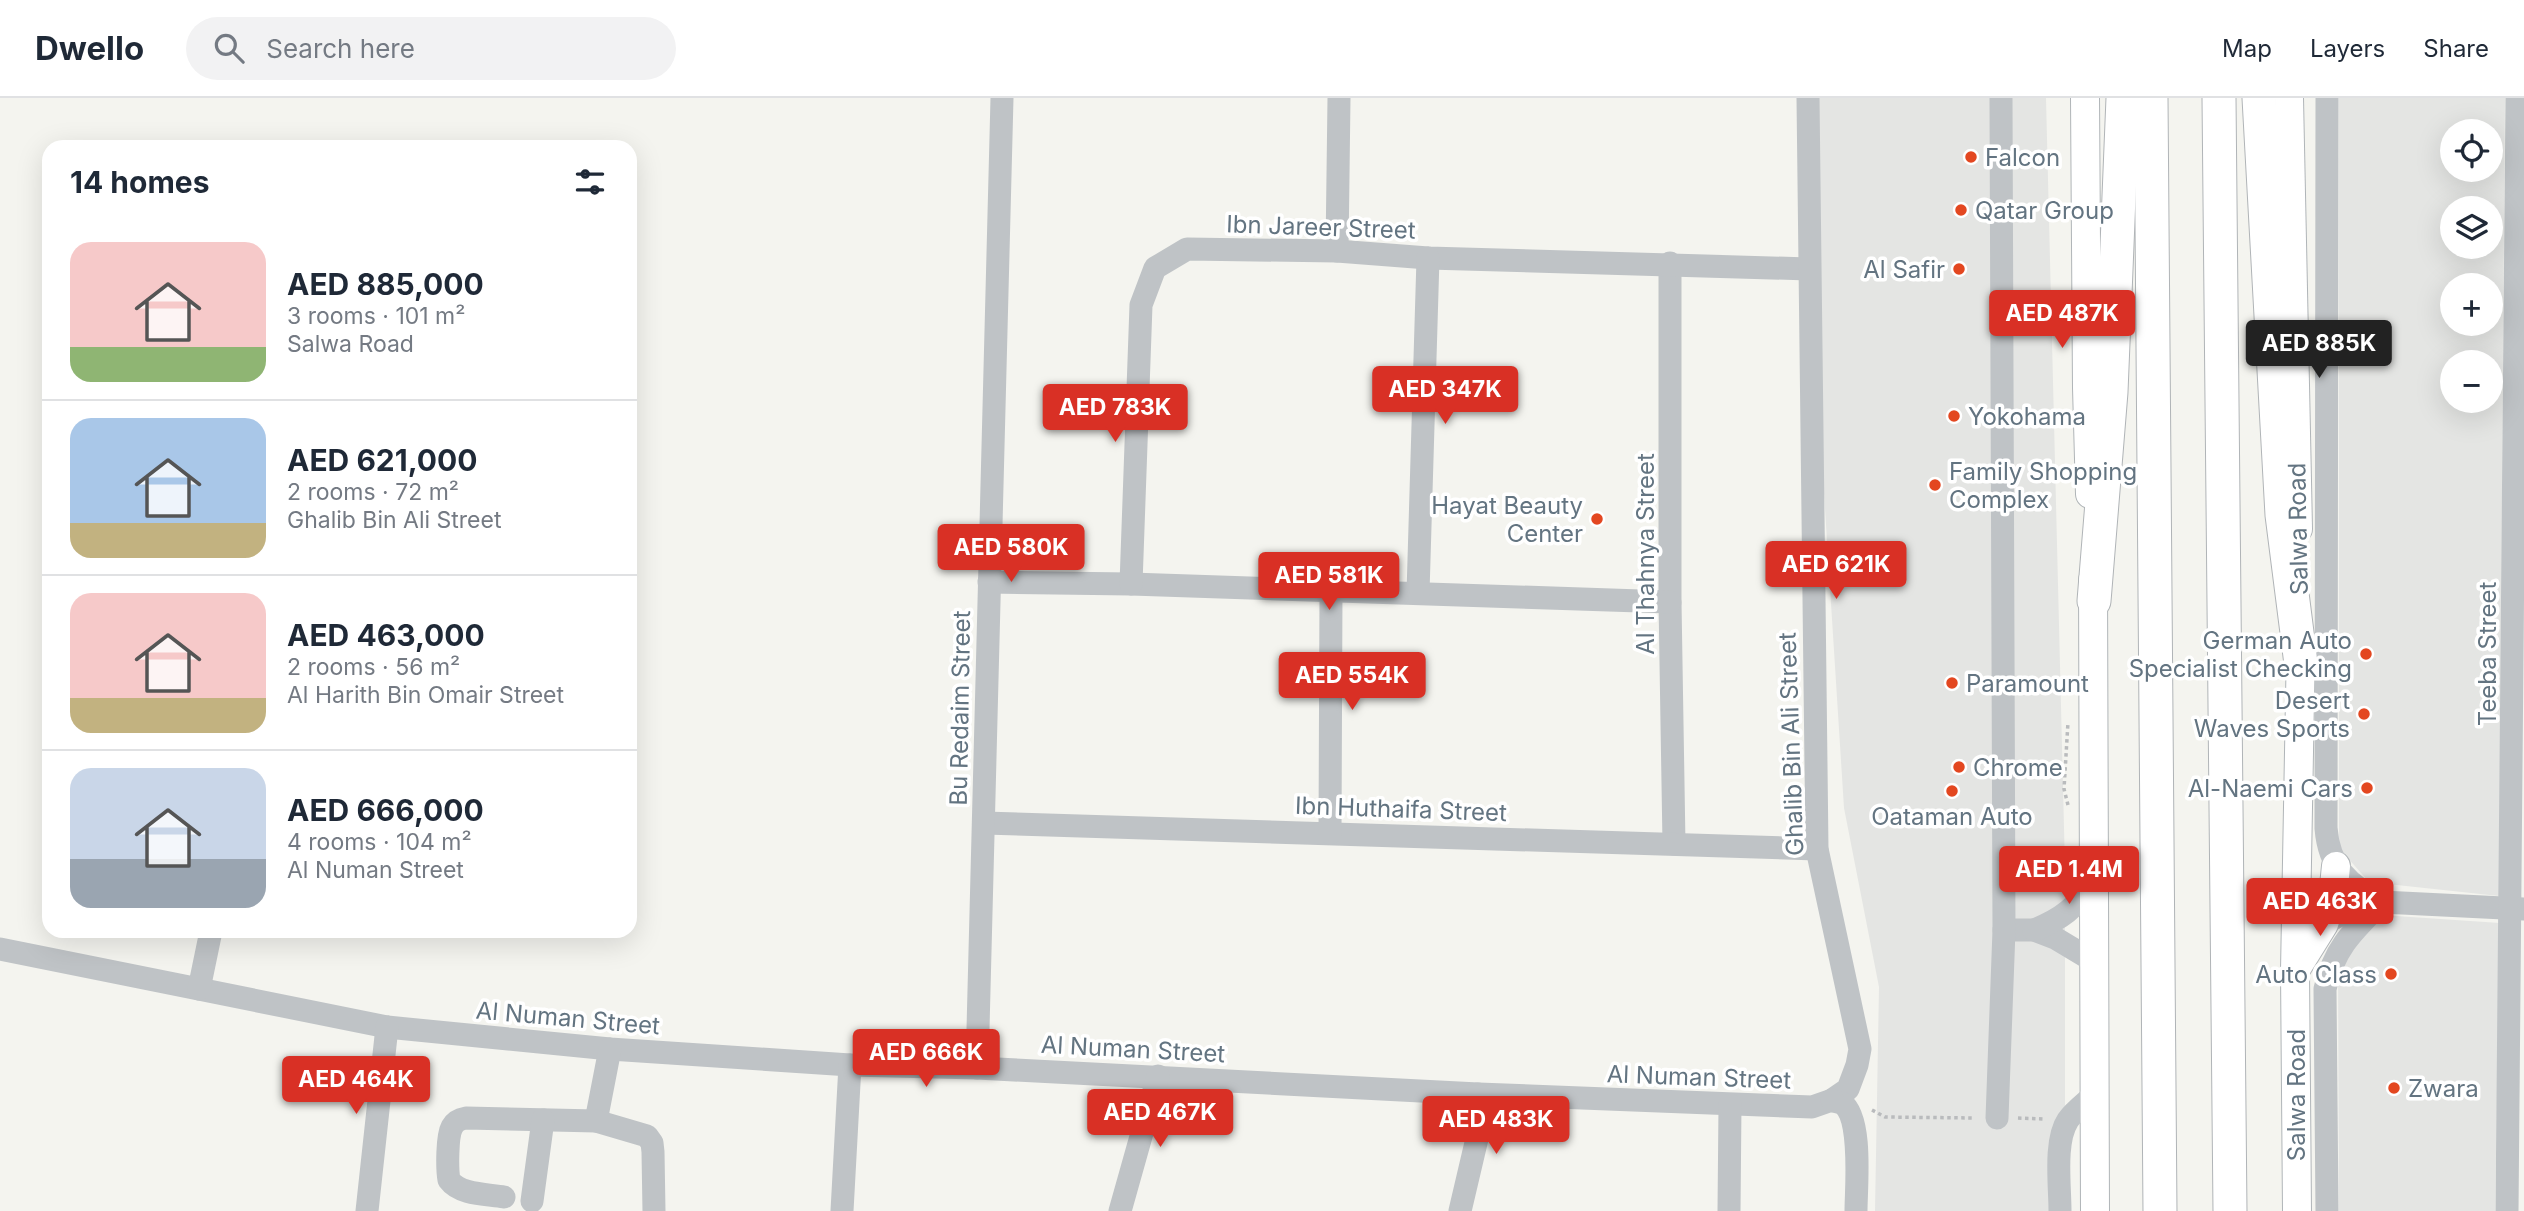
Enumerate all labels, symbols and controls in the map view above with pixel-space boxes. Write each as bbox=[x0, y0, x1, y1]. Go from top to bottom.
search box bbox=[186, 17, 676, 80]
text: Dwello bbox=[35, 28, 144, 68]
icon: search bbox=[210, 29, 248, 67]
text: Search here bbox=[266, 33, 415, 64]
text: Map bbox=[2222, 34, 2272, 63]
text: Layers bbox=[2310, 34, 2385, 63]
text: Share bbox=[2423, 34, 2489, 63]
map controls bbox=[2440, 119, 2503, 413]
button: locate bbox=[2440, 119, 2503, 182]
place label: Falcon bbox=[1985, 143, 2060, 172]
marker: Falcon bbox=[1963, 149, 1979, 165]
icon: filters bbox=[571, 163, 609, 201]
text: 14 homes bbox=[70, 164, 209, 200]
place label: Qatar Group bbox=[1975, 196, 2114, 225]
button: layers bbox=[2440, 196, 2503, 259]
marker: Qatar Group bbox=[1953, 202, 1969, 218]
street label: Ibn Jareer Street bbox=[1226, 209, 1416, 245]
place label: Al Safir bbox=[1863, 255, 1945, 284]
marker: Al Safir bbox=[1951, 261, 1967, 277]
text: AED 885,000 bbox=[287, 266, 484, 302]
icon: home bbox=[126, 270, 210, 354]
button: + bbox=[2440, 273, 2503, 336]
pin: AED 487K bbox=[1990, 290, 2134, 350]
text: AED 487K bbox=[2005, 299, 2119, 327]
text: 3 rooms · 101 m² bbox=[287, 302, 465, 330]
pin: AED 885K bbox=[2247, 320, 2391, 380]
text: AED 885K bbox=[2262, 329, 2376, 357]
text: Salwa Road bbox=[287, 330, 414, 358]
button: − bbox=[2440, 350, 2503, 413]
pin: AED 347K bbox=[1373, 366, 1517, 426]
text: AED 347K bbox=[1388, 375, 1502, 403]
pin: AED 783K bbox=[1043, 384, 1187, 444]
text: AED 783K bbox=[1059, 393, 1171, 421]
place label: Yokohama bbox=[1968, 402, 2086, 431]
marker: Yokohama bbox=[1946, 408, 1962, 424]
text: AED 621,000 bbox=[287, 442, 478, 478]
icon: home bbox=[126, 446, 210, 530]
street label: Al Thahnya Street bbox=[1631, 453, 1660, 655]
place label: Family Shopping Complex bbox=[1949, 457, 2137, 514]
street label: Salwa Road bbox=[2282, 463, 2314, 595]
marker: Family Shopping Complex bbox=[1927, 477, 1943, 493]
text: 2 rooms · 72 m² bbox=[287, 478, 459, 506]
place label: Hayat Beauty Center bbox=[1431, 491, 1583, 548]
text: Ghalib Bin Ali Street bbox=[287, 506, 501, 534]
marker: Hayat Beauty Center bbox=[1589, 511, 1605, 527]
pin: AED 580K bbox=[939, 524, 1083, 584]
text: AED 580K bbox=[954, 533, 1068, 561]
pin: AED 621K bbox=[1764, 542, 1908, 601]
text: AED 621K bbox=[1781, 550, 1891, 578]
pin: AED 581K bbox=[1257, 552, 1401, 612]
text: AED 581K bbox=[1274, 561, 1384, 589]
street label: Teeba Street bbox=[2473, 582, 2502, 726]
street label: Bu Redaim Street bbox=[944, 610, 976, 806]
text: AED 463,000 bbox=[287, 617, 485, 653]
icon: home bbox=[126, 621, 210, 705]
place label: German Auto Specialist Checking bbox=[2129, 626, 2352, 683]
street label: Ghalib Bin Ali Street bbox=[1773, 632, 1809, 856]
marker: German Auto Specialist Checking bbox=[2358, 646, 2374, 662]
pin: AED 554K bbox=[1280, 652, 1424, 712]
text: 2 rooms · 56 m² bbox=[287, 653, 460, 681]
text: AED 554K bbox=[1295, 661, 1409, 689]
place label: Paramount bbox=[1966, 669, 2089, 698]
marker: Paramount bbox=[1944, 675, 1960, 691]
text: Al Harith Bin Omair Street bbox=[287, 681, 564, 709]
place label: Desert Waves Sports bbox=[2194, 686, 2350, 743]
marker: Desert Waves Sports bbox=[2356, 706, 2372, 722]
place label: Chrome bbox=[1973, 753, 2063, 782]
marker: Chrome bbox=[1951, 759, 1967, 775]
place label: Al-Naemi Cars bbox=[2188, 774, 2353, 803]
marker: Al-Naemi Cars bbox=[2359, 780, 2375, 796]
marker: Oataman Auto bbox=[1944, 783, 1960, 799]
street label: Ibn Huthaifa Street bbox=[1295, 791, 1508, 827]
text: AED 666,000 bbox=[287, 792, 484, 828]
icon: home bbox=[126, 796, 210, 880]
place label: Oataman Auto bbox=[1871, 802, 2033, 831]
text: 4 rooms · 104 m² bbox=[287, 828, 472, 856]
pin: AED 1.4M bbox=[1997, 846, 2141, 906]
text: AED 1.4M bbox=[2015, 855, 2123, 883]
text: Al Numan Street bbox=[287, 856, 464, 884]
pin: AED 463K bbox=[2248, 878, 2392, 938]
text: AED 463K bbox=[2262, 887, 2378, 915]
place label: Auto Class bbox=[2255, 960, 2377, 989]
marker: Auto Class bbox=[2383, 966, 2399, 982]
street label: Al Numan Street bbox=[475, 996, 661, 1040]
street label: Salwa Road bbox=[2282, 1029, 2311, 1161]
pin: AED 666K bbox=[854, 1030, 998, 1089]
street label: Al Numan Street bbox=[1040, 1030, 1226, 1068]
text: AED 666K bbox=[869, 1038, 983, 1066]
pin: AED 464K bbox=[284, 1056, 428, 1116]
street label: Al Numan Street bbox=[1606, 1059, 1792, 1095]
text: AED 464K bbox=[298, 1065, 414, 1093]
place label: Zwara bbox=[2408, 1074, 2479, 1103]
marker: Zwara bbox=[2386, 1080, 2402, 1096]
pin: AED 467K bbox=[1088, 1090, 1232, 1149]
pin: AED 483K bbox=[1424, 1096, 1568, 1156]
text: AED 467K bbox=[1103, 1098, 1217, 1126]
text: AED 483K bbox=[1438, 1105, 1554, 1133]

